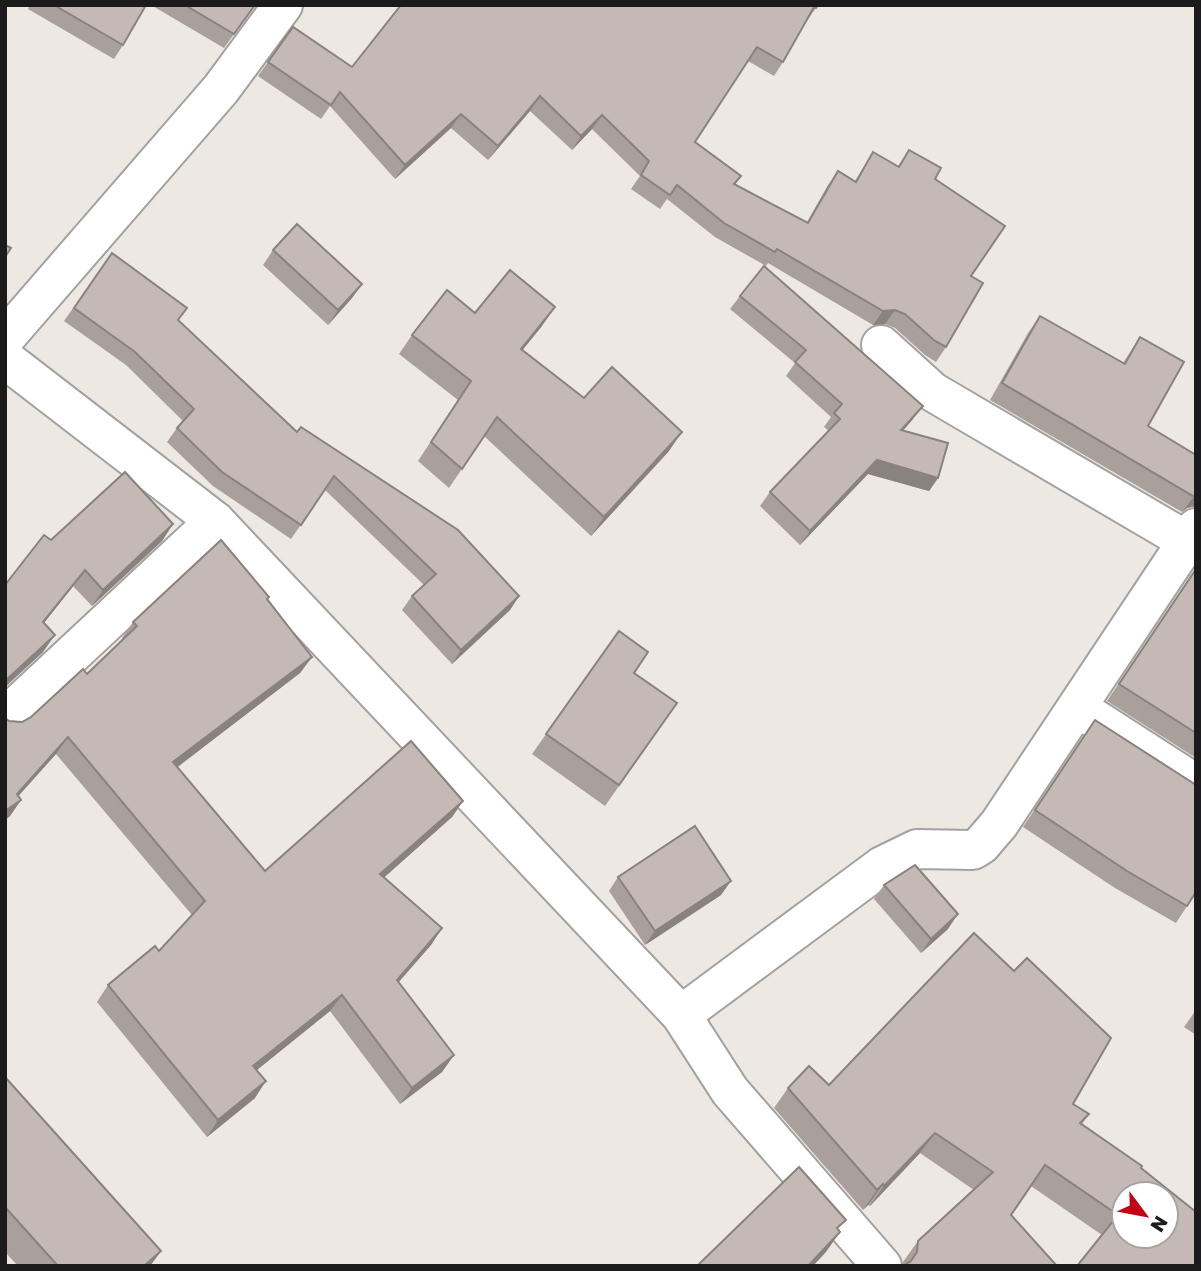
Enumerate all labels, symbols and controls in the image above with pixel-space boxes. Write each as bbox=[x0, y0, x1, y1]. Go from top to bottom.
north arrow bbox=[1110, 1180, 1180, 1250]
text: N bbox=[1146, 1212, 1173, 1236]

